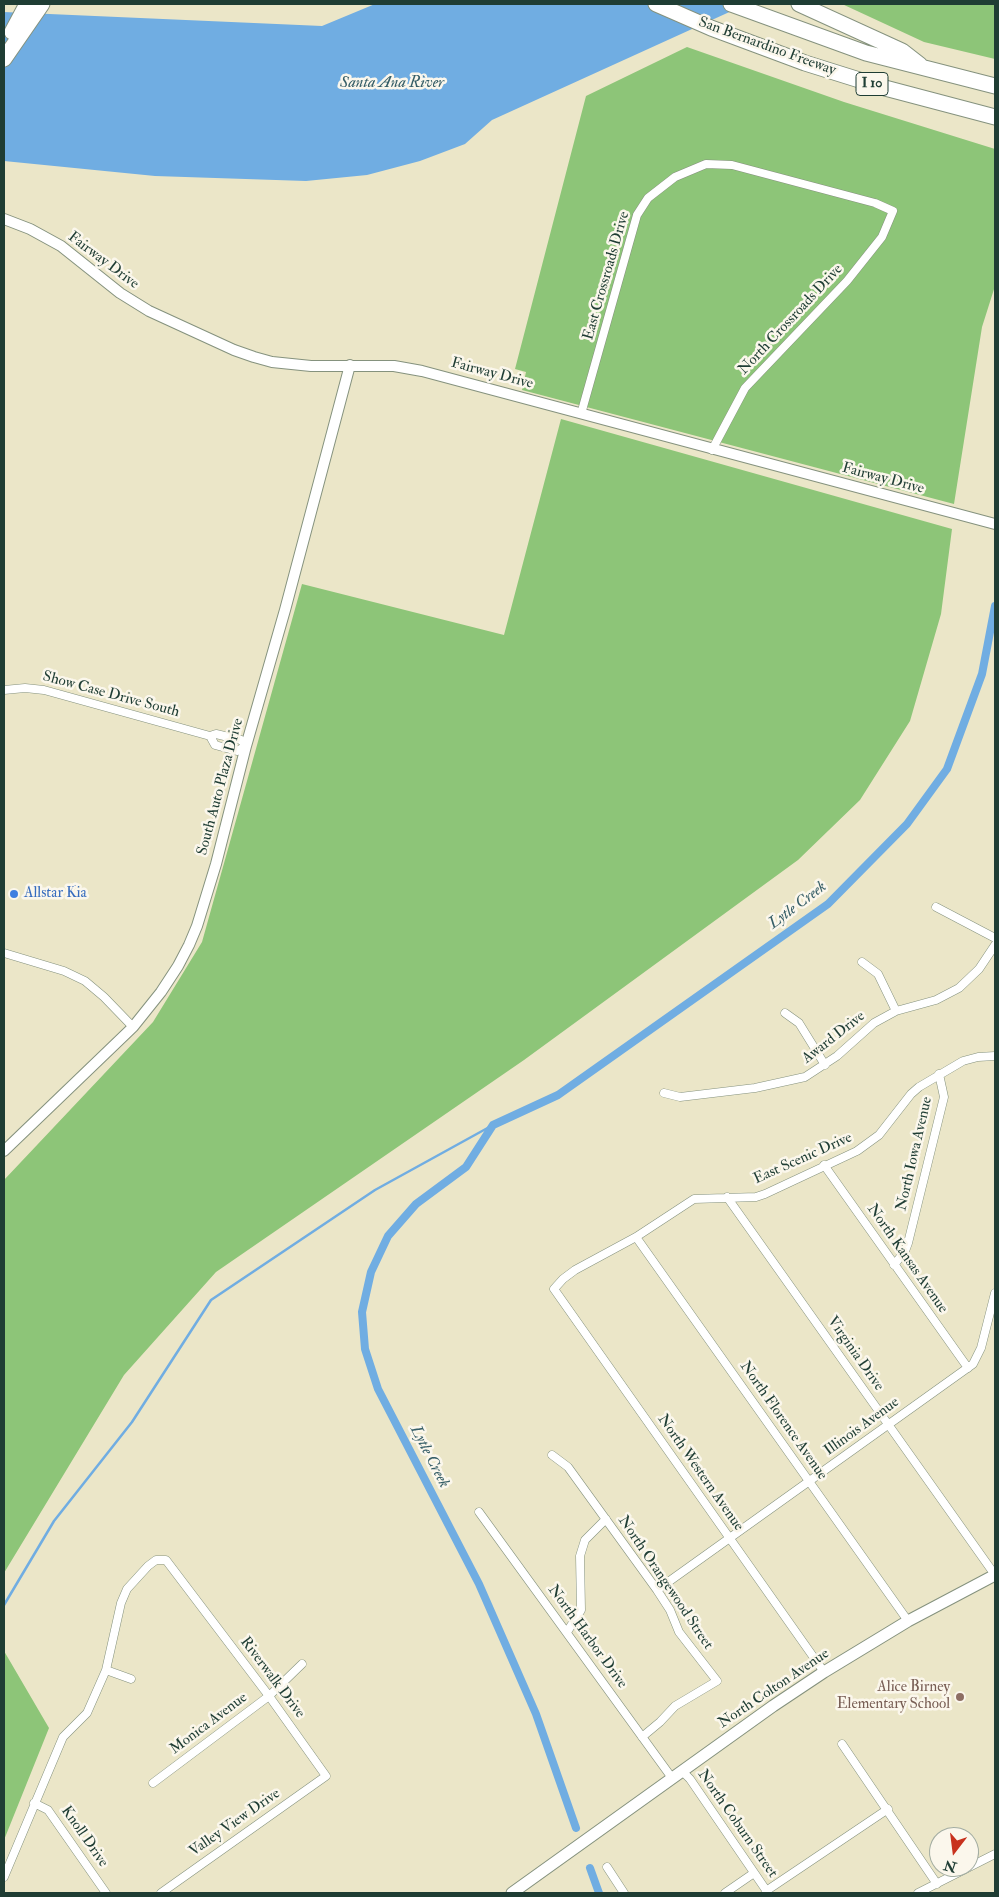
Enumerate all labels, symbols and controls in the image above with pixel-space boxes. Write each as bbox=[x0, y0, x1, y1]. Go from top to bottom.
street label: San Bernardino Freeway bbox=[696, 14, 838, 80]
road number: I 10 bbox=[856, 72, 888, 96]
water label: Santa Ana River bbox=[340, 74, 444, 94]
street label: East Crossroads Drive bbox=[580, 210, 634, 342]
street label: Fairway Drive bbox=[64, 229, 142, 293]
street label: North Crossroads Drive bbox=[735, 261, 847, 379]
street label: Fairway Drive bbox=[449, 354, 535, 394]
street label: Fairway Drive bbox=[840, 459, 926, 499]
street label: Show Case Drive South bbox=[41, 668, 181, 722]
street label: South Auto Plaza Drive bbox=[194, 716, 248, 858]
water label: Lytle Creek bbox=[765, 878, 831, 934]
place label: Allstar Kia bbox=[24, 885, 87, 903]
marker: Allstar Kia bbox=[8, 888, 20, 900]
street label: Award Drive bbox=[799, 1008, 869, 1068]
street label: North Iowa Avenue bbox=[893, 1095, 937, 1213]
street label: East Scenic Drive bbox=[751, 1129, 855, 1189]
street label: North Kansas Avenue bbox=[863, 1201, 951, 1317]
street label: Virginia Drive bbox=[823, 1313, 887, 1395]
street label: North Florence Avenue bbox=[735, 1358, 831, 1484]
street label: Illinois Avenue bbox=[821, 1394, 903, 1460]
street label: North Western Avenue bbox=[653, 1411, 747, 1535]
water label: Lytle Creek bbox=[405, 1423, 453, 1491]
street label: North Orangewood Street bbox=[614, 1513, 716, 1653]
street label: North Harbor Drive bbox=[543, 1582, 631, 1692]
street label: Riverwalk Drive bbox=[236, 1634, 308, 1722]
street label: North Colton Avenue bbox=[715, 1645, 833, 1733]
place label: Alice Birney Elementary School bbox=[837, 1679, 950, 1714]
street label: Monica Avenue bbox=[167, 1689, 251, 1759]
marker: Alice Birney Elementary School bbox=[954, 1691, 966, 1703]
street label: North Coburn Street bbox=[693, 1767, 781, 1881]
street label: Valley View Drive bbox=[186, 1785, 284, 1861]
street label: Knoll Drive bbox=[56, 1803, 112, 1871]
north arrow bbox=[929, 1827, 979, 1877]
text: N bbox=[942, 1856, 959, 1876]

